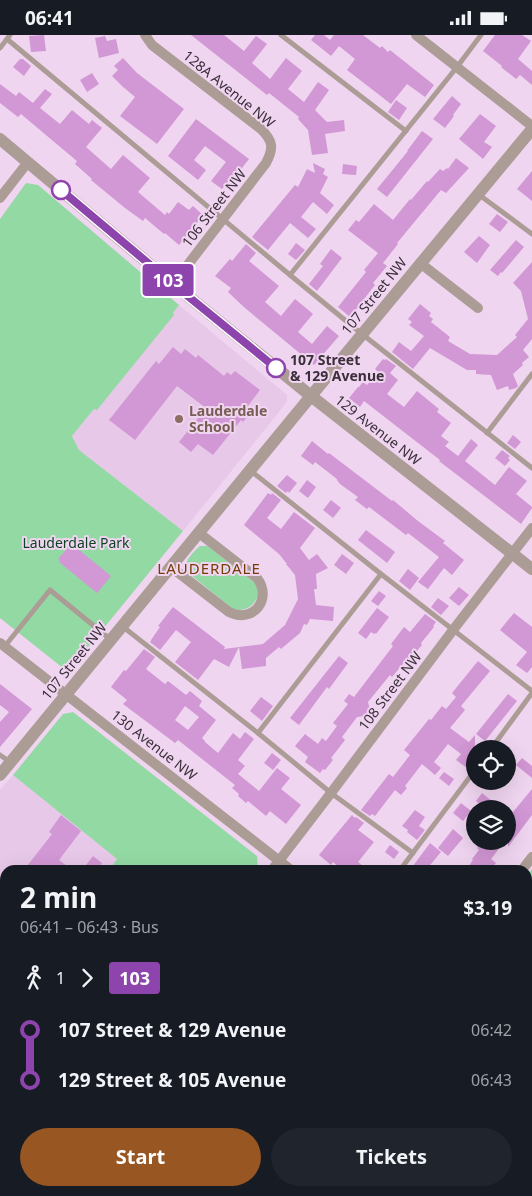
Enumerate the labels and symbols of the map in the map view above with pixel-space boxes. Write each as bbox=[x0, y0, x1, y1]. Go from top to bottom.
street label: 128A Avenue NW bbox=[179, 46, 279, 132]
street label: 106 Street NW bbox=[177, 165, 250, 251]
unlabelled marker bbox=[51, 180, 71, 200]
street label: 107 Street NW bbox=[337, 253, 411, 338]
line badge: 103 bbox=[139, 264, 197, 296]
place label: 107 Street & 129 Avenue bbox=[290, 350, 384, 385]
marker: 107 Street & 129 Avenue bbox=[266, 358, 286, 378]
street label: 129 Avenue NW bbox=[331, 390, 425, 469]
place label: Lauderdale School bbox=[189, 401, 267, 436]
marker: Lauderdale School bbox=[173, 413, 185, 425]
park label: Lauderdale Park bbox=[22, 533, 130, 552]
district label: LAUDERDALE bbox=[157, 558, 261, 578]
street label: 107 Street NW bbox=[37, 618, 111, 703]
street label: 108 Street NW bbox=[354, 647, 425, 734]
street label: 130 Avenue NW bbox=[107, 705, 201, 784]

